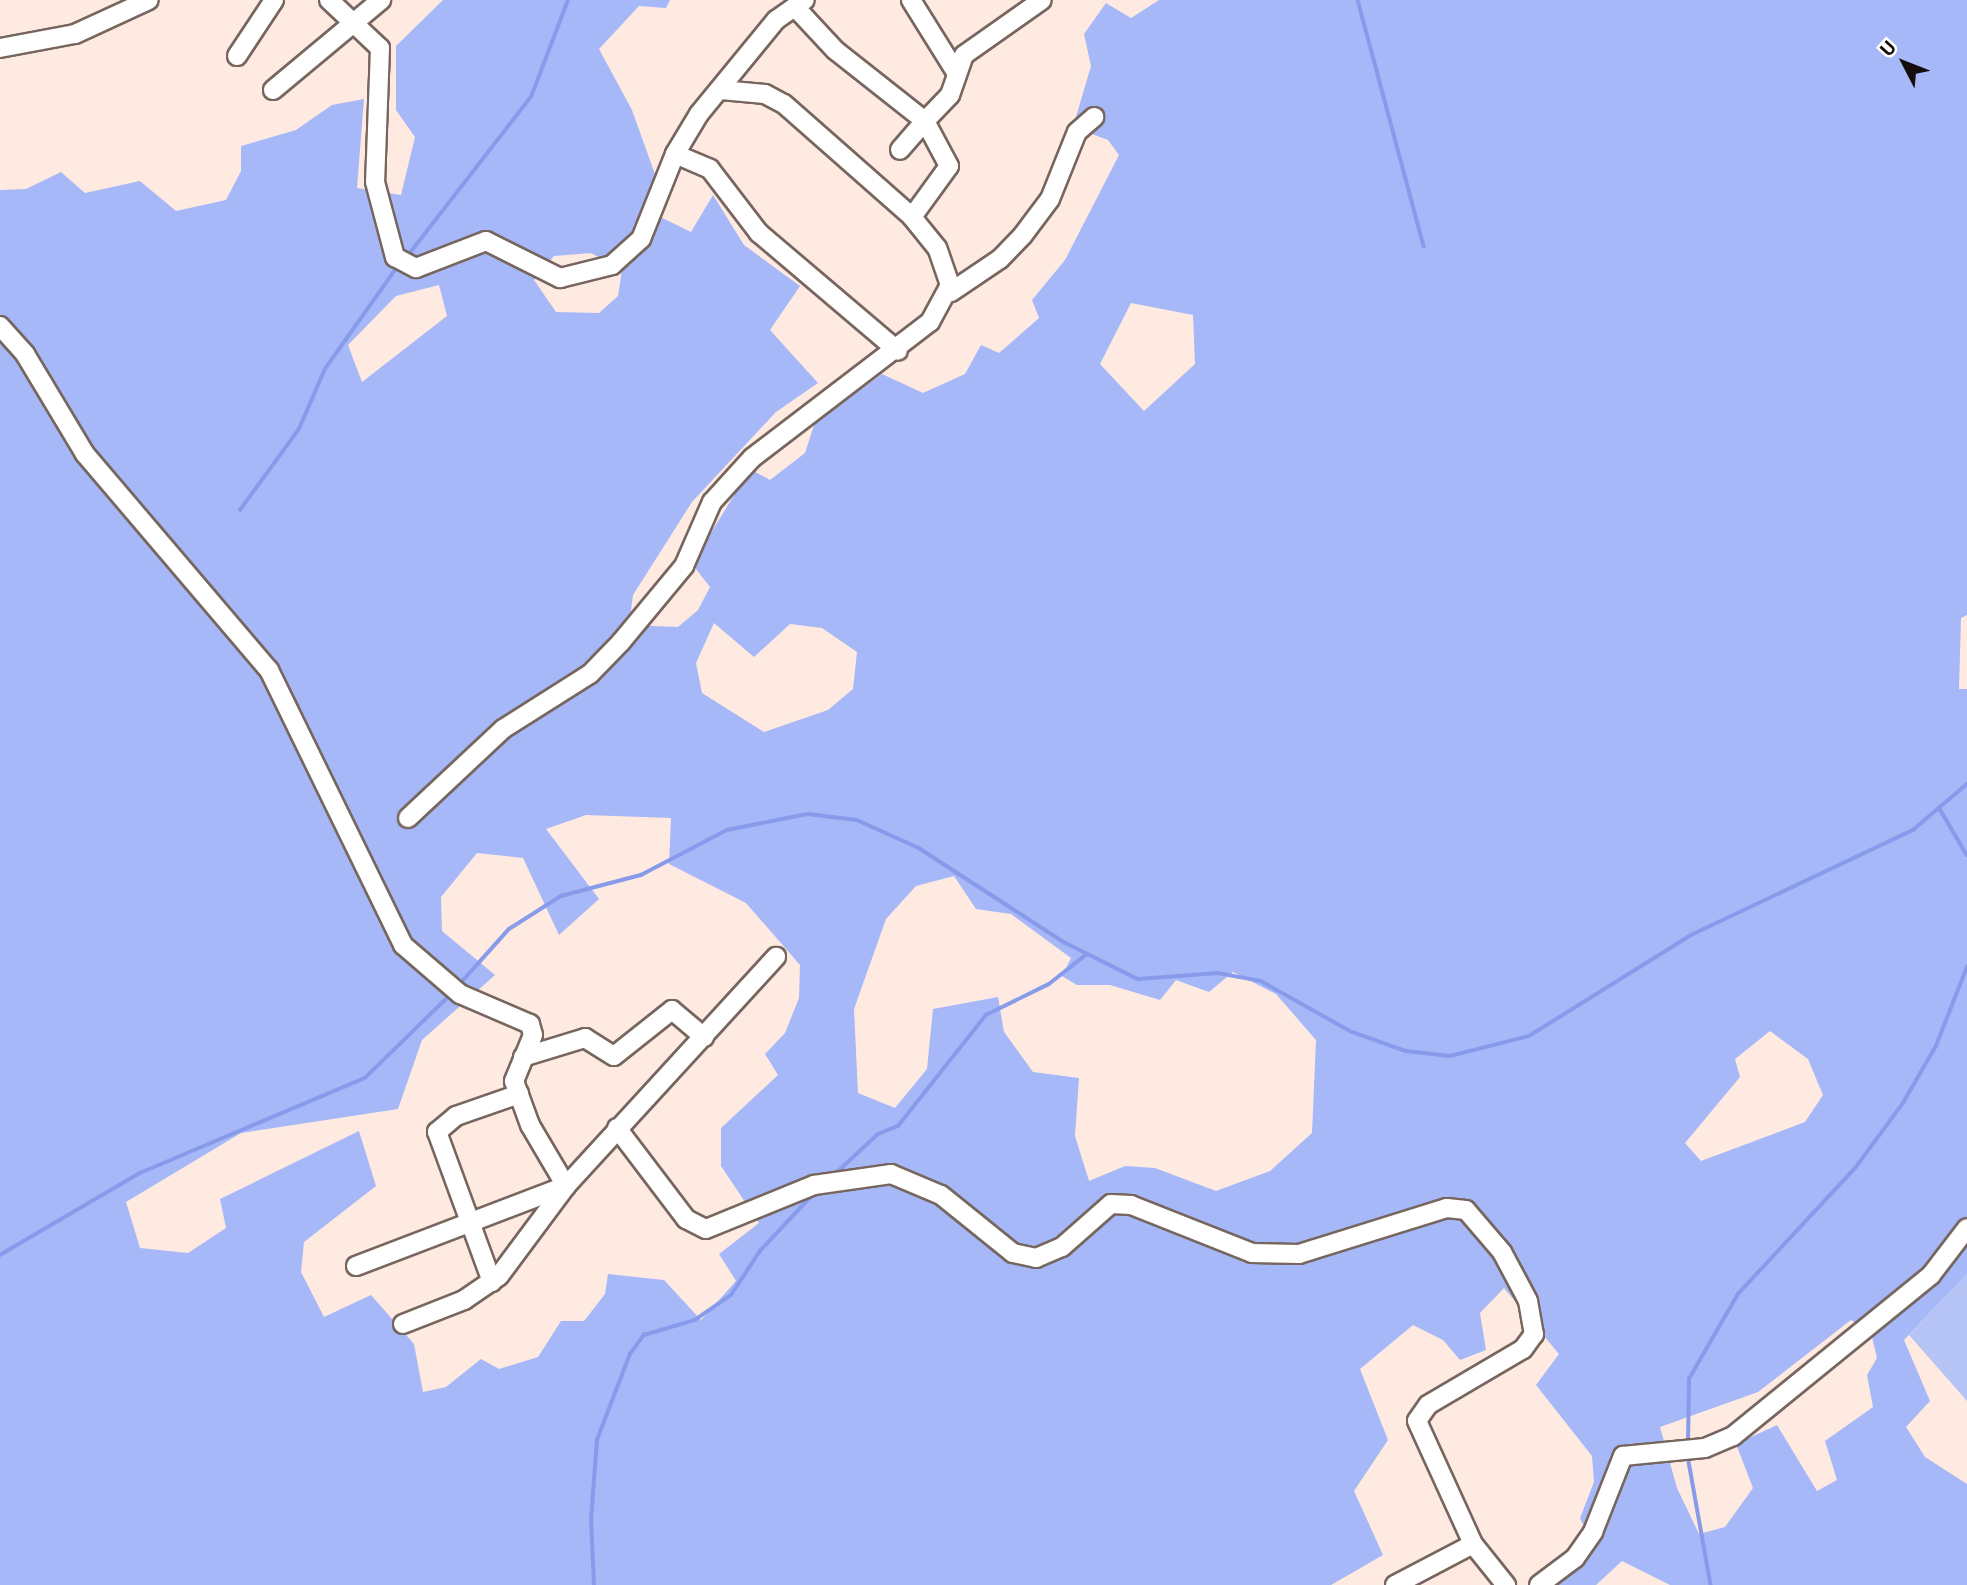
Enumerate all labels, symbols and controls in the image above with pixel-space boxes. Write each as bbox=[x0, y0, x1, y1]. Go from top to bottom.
north arrow bbox=[1869, 28, 1939, 98]
text: U bbox=[1875, 36, 1901, 61]

